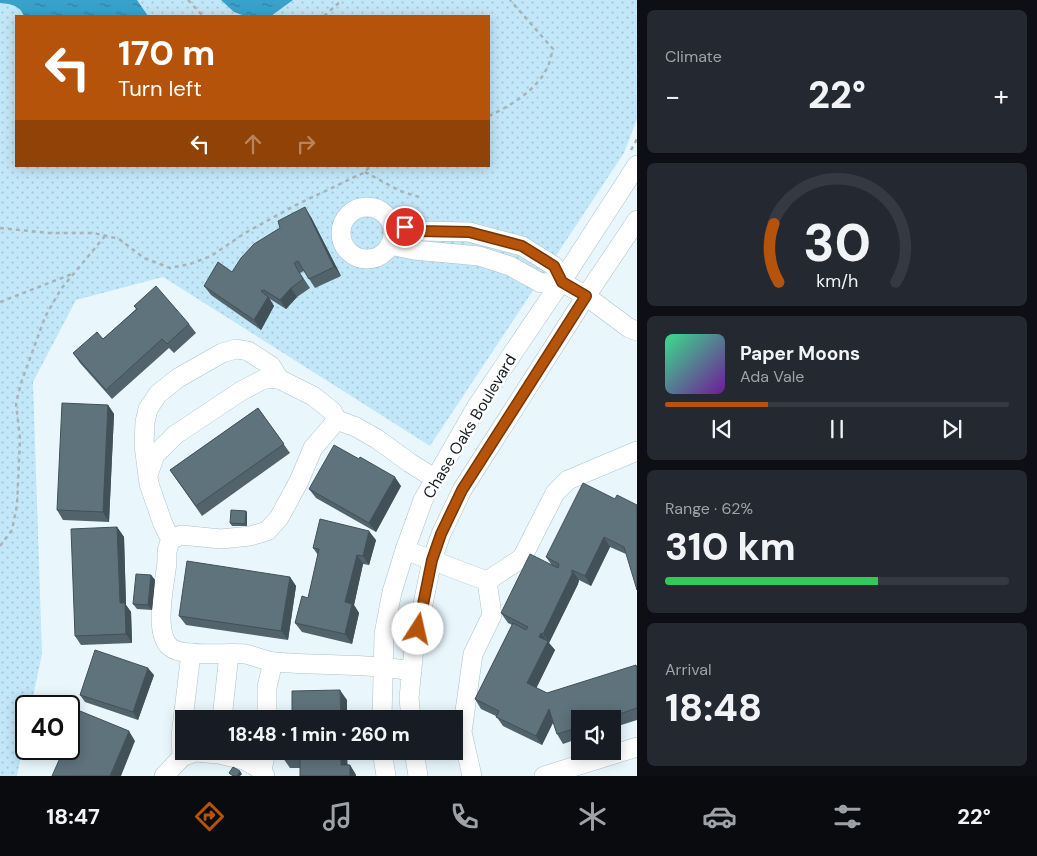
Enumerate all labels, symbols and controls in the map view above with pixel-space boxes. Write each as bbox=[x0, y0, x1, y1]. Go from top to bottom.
text: 170 m bbox=[118, 30, 215, 76]
icon: left bbox=[35, 35, 100, 100]
text: Climate bbox=[665, 46, 722, 67]
text: 22° bbox=[808, 70, 866, 120]
text: Turn left bbox=[118, 74, 202, 103]
text: − bbox=[665, 78, 680, 115]
text: + bbox=[994, 78, 1009, 115]
icon: left bbox=[186, 130, 214, 158]
icon: ahead bbox=[239, 130, 267, 158]
icon: right bbox=[292, 130, 320, 158]
pin bbox=[384, 206, 426, 248]
text: 30 bbox=[803, 209, 871, 277]
icon: arrive bbox=[391, 213, 419, 241]
text: km/h bbox=[816, 269, 858, 293]
text: Paper Moons bbox=[740, 341, 860, 366]
street label: Chase Oaks Boulevard bbox=[418, 350, 521, 502]
text: Ada Vale bbox=[740, 366, 804, 387]
icon: previous bbox=[708, 415, 736, 443]
icon: pause bbox=[823, 415, 851, 443]
icon: next bbox=[938, 415, 966, 443]
text: Range · 62% bbox=[665, 498, 753, 519]
text: 310 km bbox=[665, 522, 796, 572]
position arrow bbox=[391, 602, 443, 654]
text: Arrival bbox=[665, 659, 712, 680]
text: 18:48 bbox=[665, 683, 762, 733]
speed limit sign: 40 bbox=[15, 695, 80, 760]
map controls bbox=[571, 710, 621, 760]
button: sound bbox=[571, 710, 621, 760]
text: 18:48 · 1 min · 260 m bbox=[228, 722, 410, 747]
icon: directions bbox=[192, 799, 227, 834]
icon: music bbox=[320, 799, 355, 834]
icon: phone bbox=[447, 799, 482, 834]
icon: climate bbox=[575, 799, 610, 834]
icon: car bbox=[702, 799, 737, 834]
icon: filters bbox=[830, 799, 865, 834]
text: 18:47 bbox=[46, 802, 100, 831]
text: 22° bbox=[957, 802, 991, 831]

